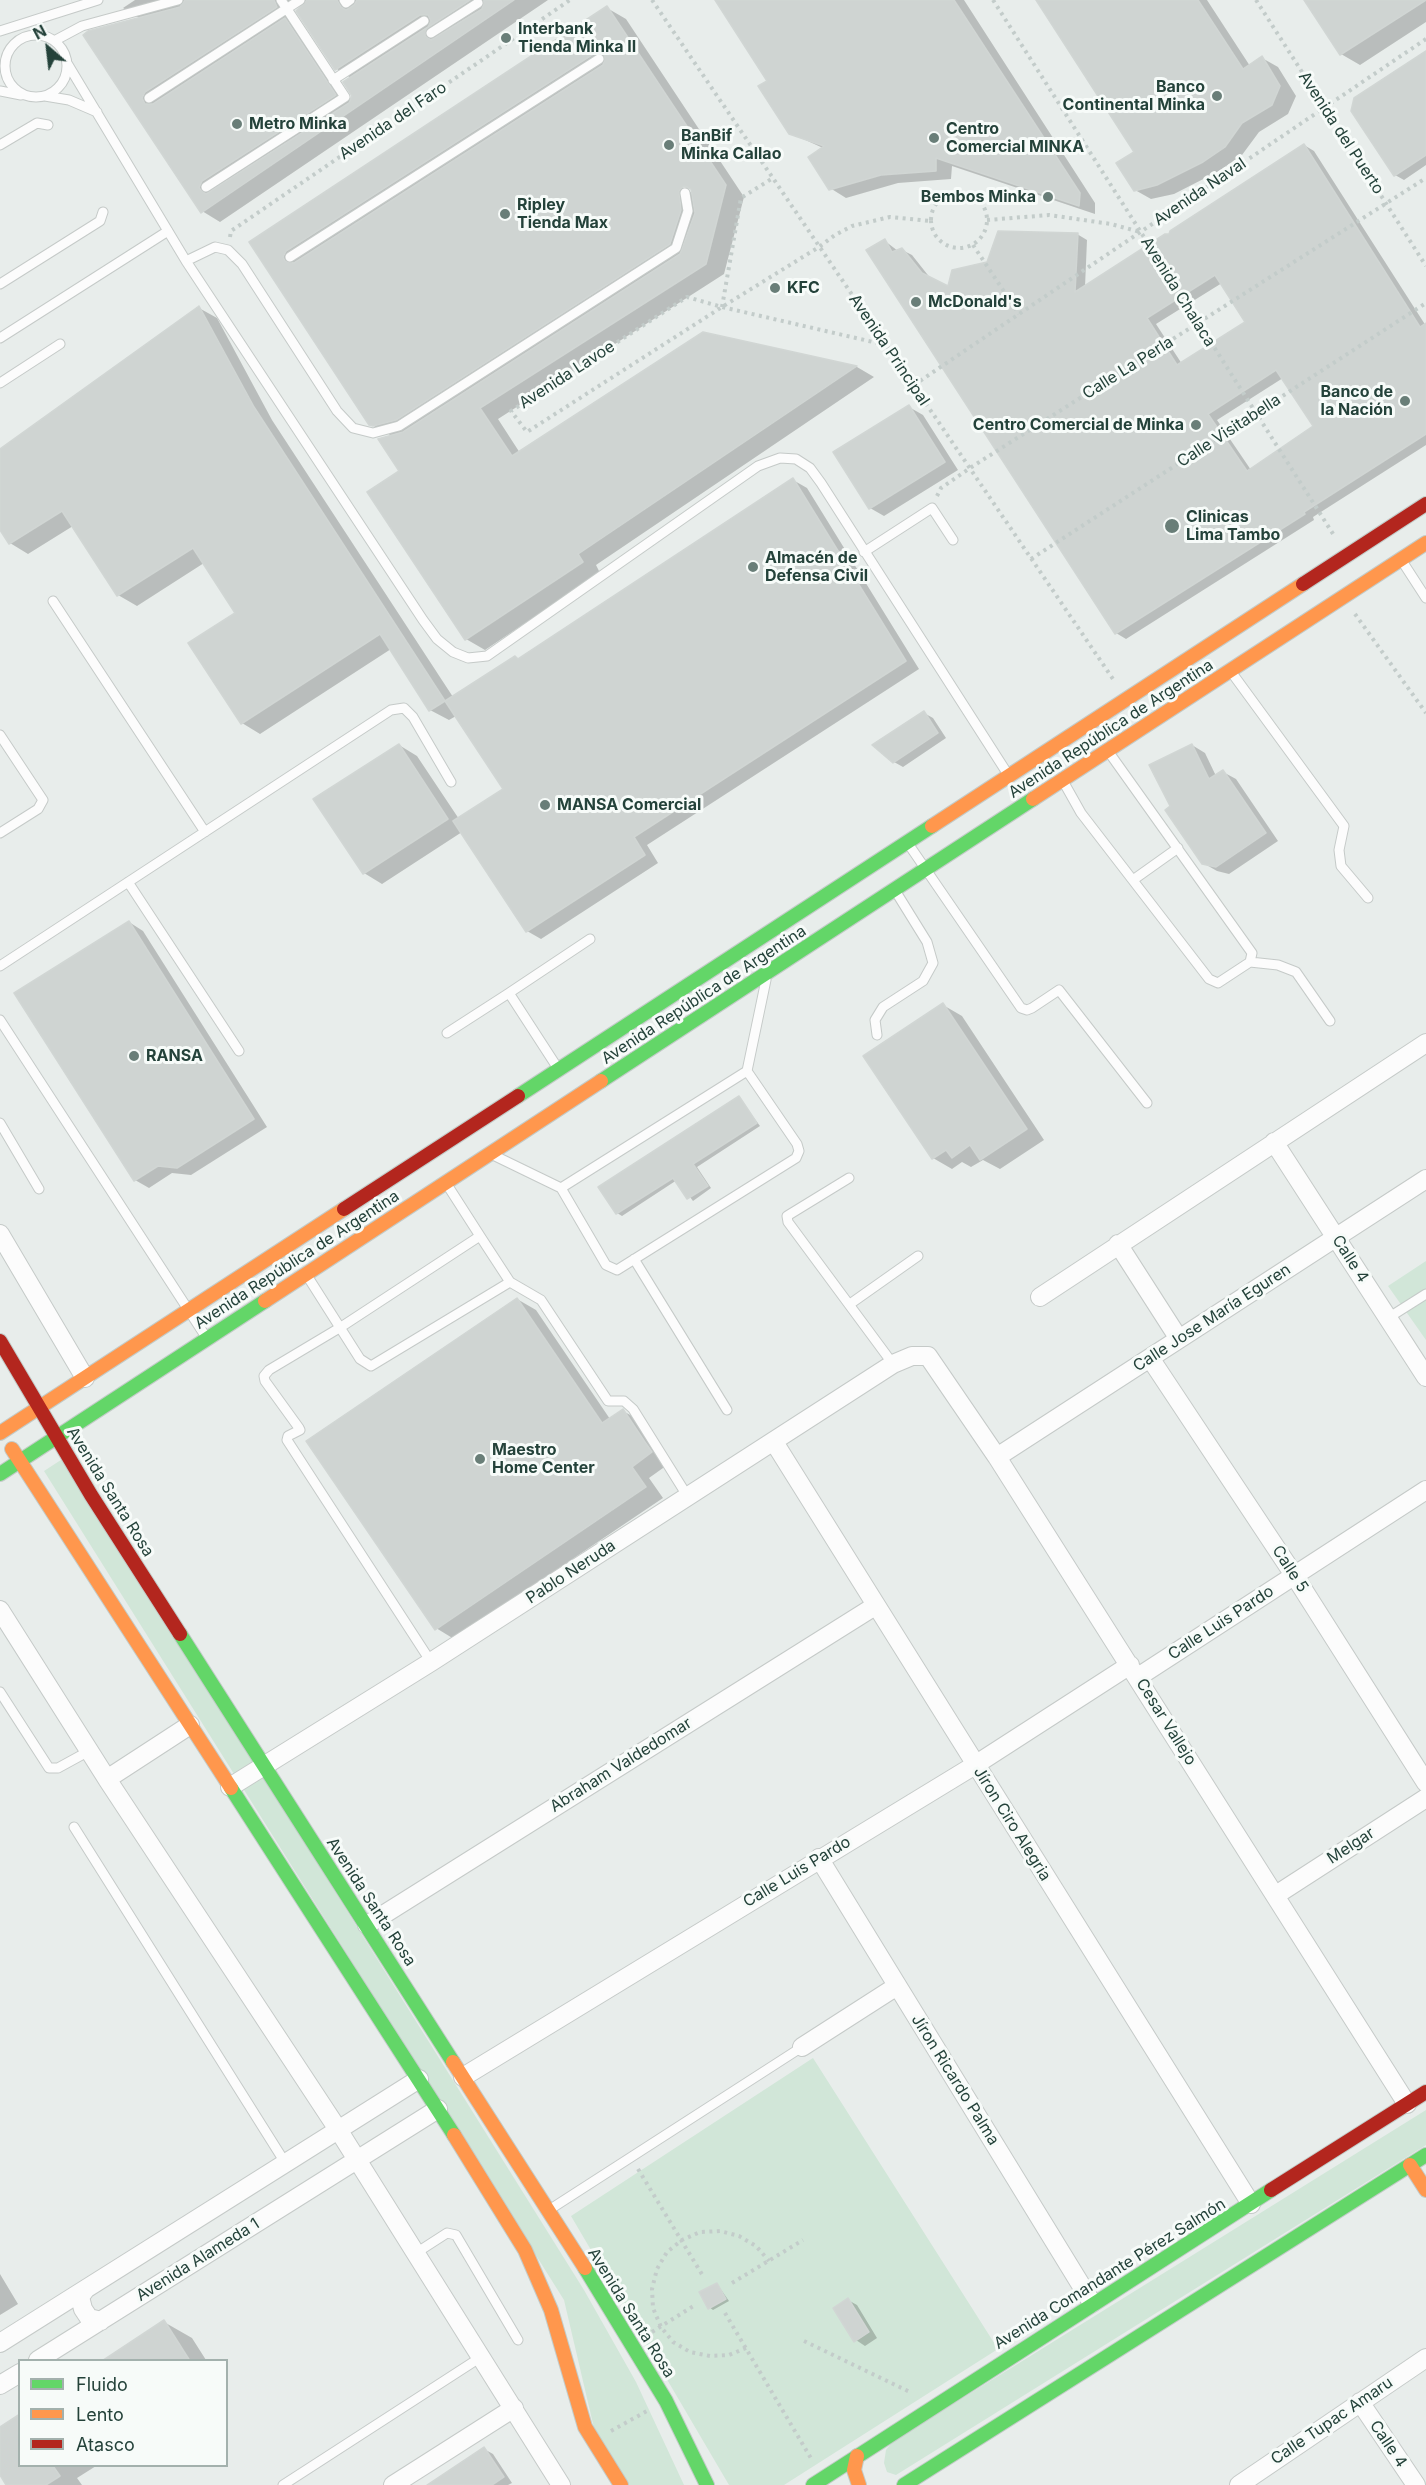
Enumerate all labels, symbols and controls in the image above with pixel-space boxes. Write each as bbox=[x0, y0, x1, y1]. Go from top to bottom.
north arrow bbox=[18, 18, 78, 78]
place label: Interbank Tienda Minka II bbox=[518, 19, 636, 57]
text: N bbox=[29, 20, 50, 44]
marker: Interbank Tienda Minka II bbox=[499, 31, 513, 45]
street label: Avenida del Puerto bbox=[1294, 68, 1388, 198]
place label: Banco Continental Minka bbox=[1063, 77, 1205, 115]
street label: Avenida del Faro bbox=[336, 78, 450, 164]
marker: Banco Continental Minka bbox=[1210, 89, 1224, 103]
place label: Metro Minka bbox=[249, 114, 347, 134]
marker: Metro Minka bbox=[230, 117, 244, 131]
place label: Centro Comercial MINKA bbox=[946, 119, 1084, 157]
place label: BanBif Minka Callao bbox=[681, 126, 781, 164]
marker: Centro Comercial MINKA bbox=[927, 131, 941, 145]
marker: BanBif Minka Callao bbox=[662, 138, 676, 152]
street label: Avenida Naval bbox=[1150, 154, 1250, 230]
place label: Bembos Minka bbox=[921, 187, 1036, 207]
marker: Bembos Minka bbox=[1041, 190, 1055, 204]
place label: Ripley Tienda Max bbox=[517, 195, 608, 233]
marker: Ripley Tienda Max bbox=[498, 207, 512, 221]
street label: Avenida Chalaca bbox=[1137, 234, 1219, 350]
place label: KFC bbox=[787, 278, 820, 298]
marker: KFC bbox=[768, 281, 782, 295]
street label: Avenida Principal bbox=[845, 291, 933, 409]
place label: McDonald's bbox=[928, 292, 1022, 312]
marker: McDonald's bbox=[909, 295, 923, 309]
street label: Calle La Perla bbox=[1079, 332, 1177, 404]
street label: Avenida Lavoe bbox=[516, 337, 618, 413]
place label: Banco de la Nación bbox=[1321, 382, 1393, 420]
street label: Calle Visitabella bbox=[1174, 390, 1284, 472]
marker: Banco de la Nación bbox=[1398, 394, 1412, 408]
place label: Centro Comercial de Minka bbox=[973, 415, 1184, 435]
marker: Centro Comercial de Minka bbox=[1189, 418, 1203, 432]
place label: Clinicas Lima Tambo bbox=[1186, 507, 1280, 545]
marker: Clinicas Lima Tambo bbox=[1163, 517, 1181, 535]
place label: Almacén de Defensa Civil bbox=[765, 548, 868, 586]
marker: Almacén de Defensa Civil bbox=[746, 560, 760, 574]
street label: Avenida República de Argentina bbox=[1005, 656, 1217, 802]
place label: MANSA Comercial bbox=[557, 795, 701, 815]
marker: MANSA Comercial bbox=[538, 798, 552, 812]
street label: Avenida República de Argentina bbox=[598, 922, 810, 1068]
place label: RANSA bbox=[146, 1046, 203, 1066]
marker: RANSA bbox=[127, 1049, 141, 1063]
street label: Avenida República de Argentina bbox=[191, 1187, 403, 1333]
street label: Calle 4 bbox=[1328, 1232, 1372, 1286]
street label: Calle Jose María Eguren bbox=[1130, 1260, 1294, 1376]
street label: Avenida Santa Rosa bbox=[62, 1424, 158, 1560]
place label: Maestro Home Center bbox=[492, 1440, 595, 1478]
marker: Maestro Home Center bbox=[473, 1452, 487, 1466]
street label: Pablo Neruda bbox=[523, 1536, 619, 1608]
street label: Calle 5 bbox=[1268, 1542, 1312, 1596]
street label: Calle Luis Pardo bbox=[1165, 1582, 1277, 1664]
street label: Cesar Vallejo bbox=[1132, 1675, 1200, 1769]
street label: Abraham Valdedomar bbox=[547, 1714, 695, 1816]
street label: Jíron Ciro Alegria bbox=[969, 1763, 1055, 1885]
street label: Melgar bbox=[1324, 1824, 1378, 1868]
street label: Calle Luis Pardo bbox=[740, 1832, 854, 1912]
street label: Avenida Santa Rosa bbox=[322, 1834, 420, 1970]
street label: Jíron Ricardo Palma bbox=[907, 2011, 1003, 2149]
street label: Avenida Comandante Pérez Salmón bbox=[991, 2195, 1229, 2353]
street label: Avenida Alameda 1 bbox=[133, 2214, 263, 2306]
street label: Avenida Santa Rosa bbox=[583, 2245, 679, 2381]
legend bbox=[18, 2359, 228, 2467]
street label: Calle Tupac Amaru bbox=[1267, 2373, 1397, 2469]
text: Fluido bbox=[76, 2374, 128, 2395]
text: Lento bbox=[76, 2404, 124, 2425]
street label: Calle 4 bbox=[1365, 2417, 1411, 2471]
text: Atasco bbox=[76, 2434, 135, 2455]

